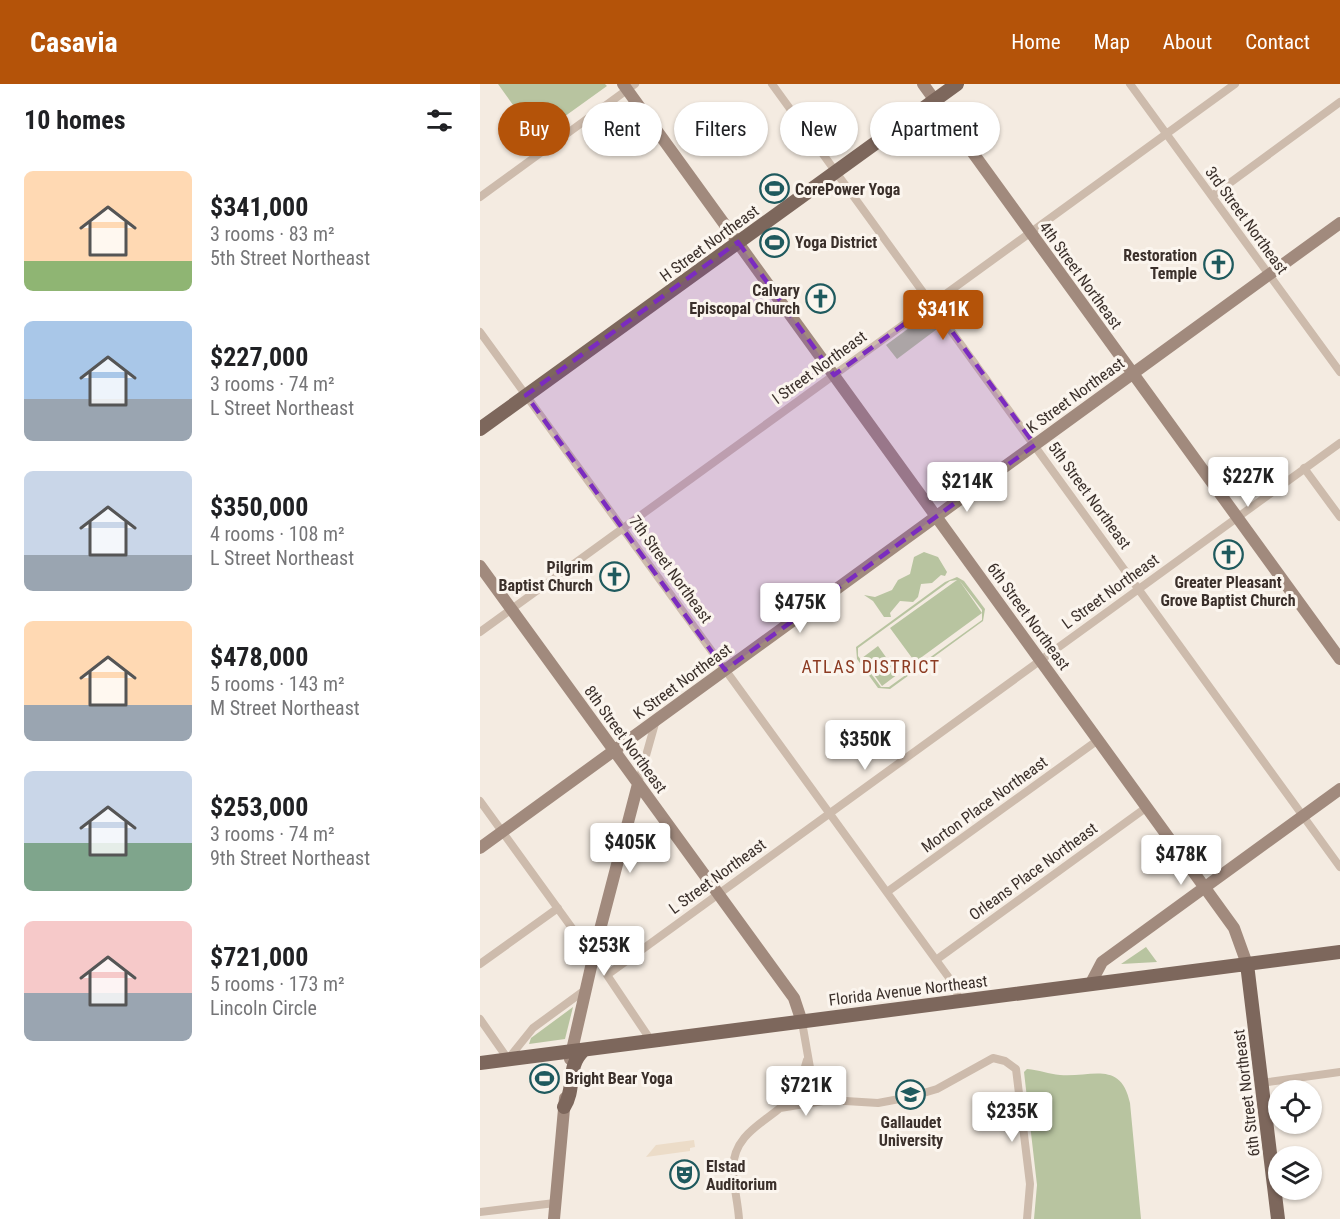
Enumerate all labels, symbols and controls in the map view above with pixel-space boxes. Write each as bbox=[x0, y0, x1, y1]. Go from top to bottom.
text: Casavia bbox=[30, 26, 118, 59]
text: Home bbox=[1011, 30, 1061, 54]
text: Map bbox=[1094, 30, 1130, 54]
text: About bbox=[1163, 30, 1212, 54]
text: Contact bbox=[1245, 30, 1310, 54]
chip: Buy bbox=[498, 102, 570, 156]
chip: Rent bbox=[582, 102, 662, 156]
chip: Filters bbox=[674, 102, 768, 156]
chip: New bbox=[780, 102, 858, 156]
chip: Apartment bbox=[870, 102, 1000, 156]
icon: filters bbox=[423, 104, 456, 137]
text: 10 homes bbox=[24, 105, 126, 135]
street label: 3rd Street Northeast bbox=[1201, 163, 1292, 278]
sports icon: CorePower Yoga bbox=[758, 173, 790, 205]
place label: CorePower Yoga bbox=[795, 180, 901, 199]
text: $341,000 bbox=[210, 192, 308, 222]
icon: home bbox=[72, 195, 144, 267]
street label: H Street Northeast bbox=[656, 201, 763, 286]
street label: 4th Street Northeast bbox=[1035, 218, 1126, 333]
text: 3 rooms · 83 m² bbox=[210, 222, 335, 246]
sports icon: Yoga District bbox=[758, 226, 790, 258]
place label: Yoga District bbox=[795, 233, 877, 252]
text: 5th Street Northeast bbox=[210, 246, 370, 270]
place label: Restoration Temple bbox=[1123, 246, 1197, 283]
church icon: Restoration Temple bbox=[1202, 248, 1234, 280]
place label: Calvary Episcopal Church bbox=[689, 281, 800, 318]
church icon: Calvary Episcopal Church bbox=[805, 283, 837, 315]
pin: $341K bbox=[901, 290, 985, 341]
text: $341K bbox=[917, 297, 969, 321]
street label: I Street Northeast bbox=[769, 327, 870, 408]
text: $227,000 bbox=[210, 342, 308, 372]
icon: home bbox=[72, 345, 144, 417]
street label: K Street Northeast bbox=[1023, 353, 1128, 437]
text: 3 rooms · 74 m² bbox=[210, 372, 335, 396]
text: L Street Northeast bbox=[210, 396, 354, 420]
street label: 5th Street Northeast bbox=[1044, 438, 1135, 553]
pin: $227K bbox=[1206, 457, 1290, 508]
pin: $214K bbox=[925, 462, 1009, 513]
text: $227K bbox=[1222, 464, 1274, 488]
text: $214K bbox=[941, 469, 993, 493]
text: $350,000 bbox=[210, 492, 308, 522]
icon: home bbox=[72, 495, 144, 567]
street label: 7th Street Northeast bbox=[625, 512, 716, 627]
text: 4 rooms · 108 m² bbox=[210, 522, 345, 546]
church icon: Greater Pleasant Grove Baptist Church bbox=[1212, 538, 1244, 570]
text: L Street Northeast bbox=[210, 546, 354, 570]
street label: L Street Northeast bbox=[1058, 550, 1163, 633]
place label: Pilgrim Baptist Church bbox=[499, 558, 593, 595]
street label: 6th Street Northeast bbox=[983, 559, 1074, 674]
church icon: Pilgrim Baptist Church bbox=[598, 560, 630, 592]
place label: Greater Pleasant Grove Baptist Church bbox=[1160, 573, 1296, 610]
pin: $475K bbox=[758, 583, 842, 634]
text: $475K bbox=[774, 590, 826, 614]
street label: K Street Northeast bbox=[630, 639, 735, 723]
text: $478,000 bbox=[210, 642, 308, 672]
icon: home bbox=[72, 645, 144, 717]
district label: ATLAS DISTRICT bbox=[801, 656, 941, 677]
text: 5 rooms · 143 m² bbox=[210, 672, 345, 696]
street label: 8th Street Northeast bbox=[580, 682, 671, 797]
text: M Street Northeast bbox=[210, 696, 360, 720]
pin: $350K bbox=[823, 720, 907, 771]
text: $350K bbox=[839, 727, 891, 751]
street label: Morton Place Northeast bbox=[918, 752, 1051, 856]
text: $253,000 bbox=[210, 792, 308, 822]
icon: home bbox=[72, 795, 144, 867]
street label: Orleans Place Northeast bbox=[966, 818, 1101, 924]
text: 3 rooms · 74 m² bbox=[210, 822, 335, 846]
pin: $405K bbox=[588, 823, 672, 874]
text: $405K bbox=[604, 830, 656, 854]
street label: L Street Northeast bbox=[665, 835, 770, 918]
pin: $478K bbox=[1139, 835, 1223, 886]
text: $478K bbox=[1155, 842, 1207, 866]
text: 9th Street Northeast bbox=[210, 846, 370, 870]
pin: $253K bbox=[562, 926, 646, 977]
text: $253K bbox=[578, 933, 630, 957]
text: $721,000 bbox=[210, 942, 308, 972]
icon: home bbox=[72, 945, 144, 1017]
street label: Florida Avenue Northeast bbox=[828, 971, 989, 1010]
text: 5 rooms · 173 m² bbox=[210, 972, 345, 996]
text: Lincoln Circle bbox=[210, 996, 317, 1020]
street label: 6th Street Northeast bbox=[1229, 1028, 1264, 1158]
sports icon: Bright Bear Yoga bbox=[528, 1062, 560, 1094]
pin: $721K bbox=[764, 1066, 848, 1117]
place label: Bright Bear Yoga bbox=[565, 1069, 673, 1088]
text: $721K bbox=[780, 1073, 832, 1097]
school or university icon: Gallaudet University bbox=[895, 1078, 927, 1110]
map controls bbox=[1268, 1080, 1322, 1200]
button: locate bbox=[1268, 1080, 1322, 1134]
pin: $235K bbox=[970, 1092, 1054, 1143]
text: $235K bbox=[986, 1099, 1038, 1123]
place label: Gallaudet University bbox=[879, 1113, 943, 1150]
button: layers bbox=[1268, 1146, 1322, 1200]
place label: Elstad Auditorium bbox=[706, 1157, 777, 1194]
theatre icon: Elstad Auditorium bbox=[669, 1159, 701, 1191]

